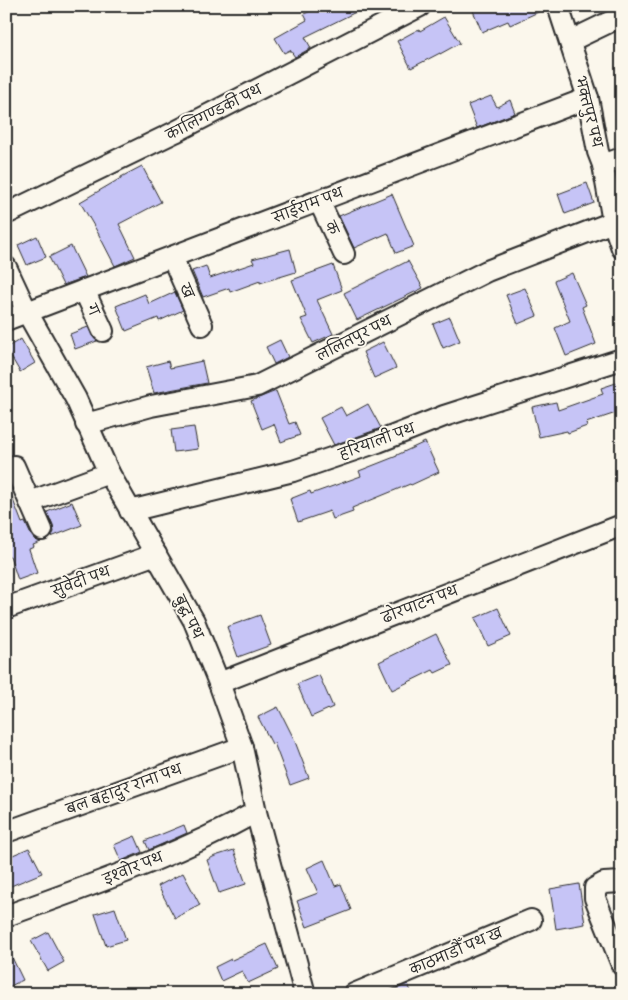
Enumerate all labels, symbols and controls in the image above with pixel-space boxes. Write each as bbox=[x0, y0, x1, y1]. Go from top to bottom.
street label: भक्तपुर पथ bbox=[568, 74, 607, 151]
street label: कालिगण्डकी पथ bbox=[161, 78, 265, 144]
street label: साईराम पथ bbox=[268, 181, 347, 227]
street label: क bbox=[321, 218, 343, 239]
street label: ख bbox=[176, 280, 199, 303]
street label: ग bbox=[82, 300, 104, 320]
street label: ललितपुर पथ bbox=[312, 309, 397, 367]
street label: हरियाली पथ bbox=[335, 417, 418, 463]
street label: सुवेदी पथ bbox=[47, 558, 114, 601]
street label: ढोरपाटन पथ bbox=[377, 578, 461, 627]
street label: बुद्ध पथ bbox=[169, 591, 208, 643]
street label: बल बहादुर राना पथ bbox=[63, 759, 186, 820]
street label: इश्वोर पथ bbox=[99, 846, 166, 889]
street label: काठमाडौँ पथ ख bbox=[406, 920, 507, 979]

